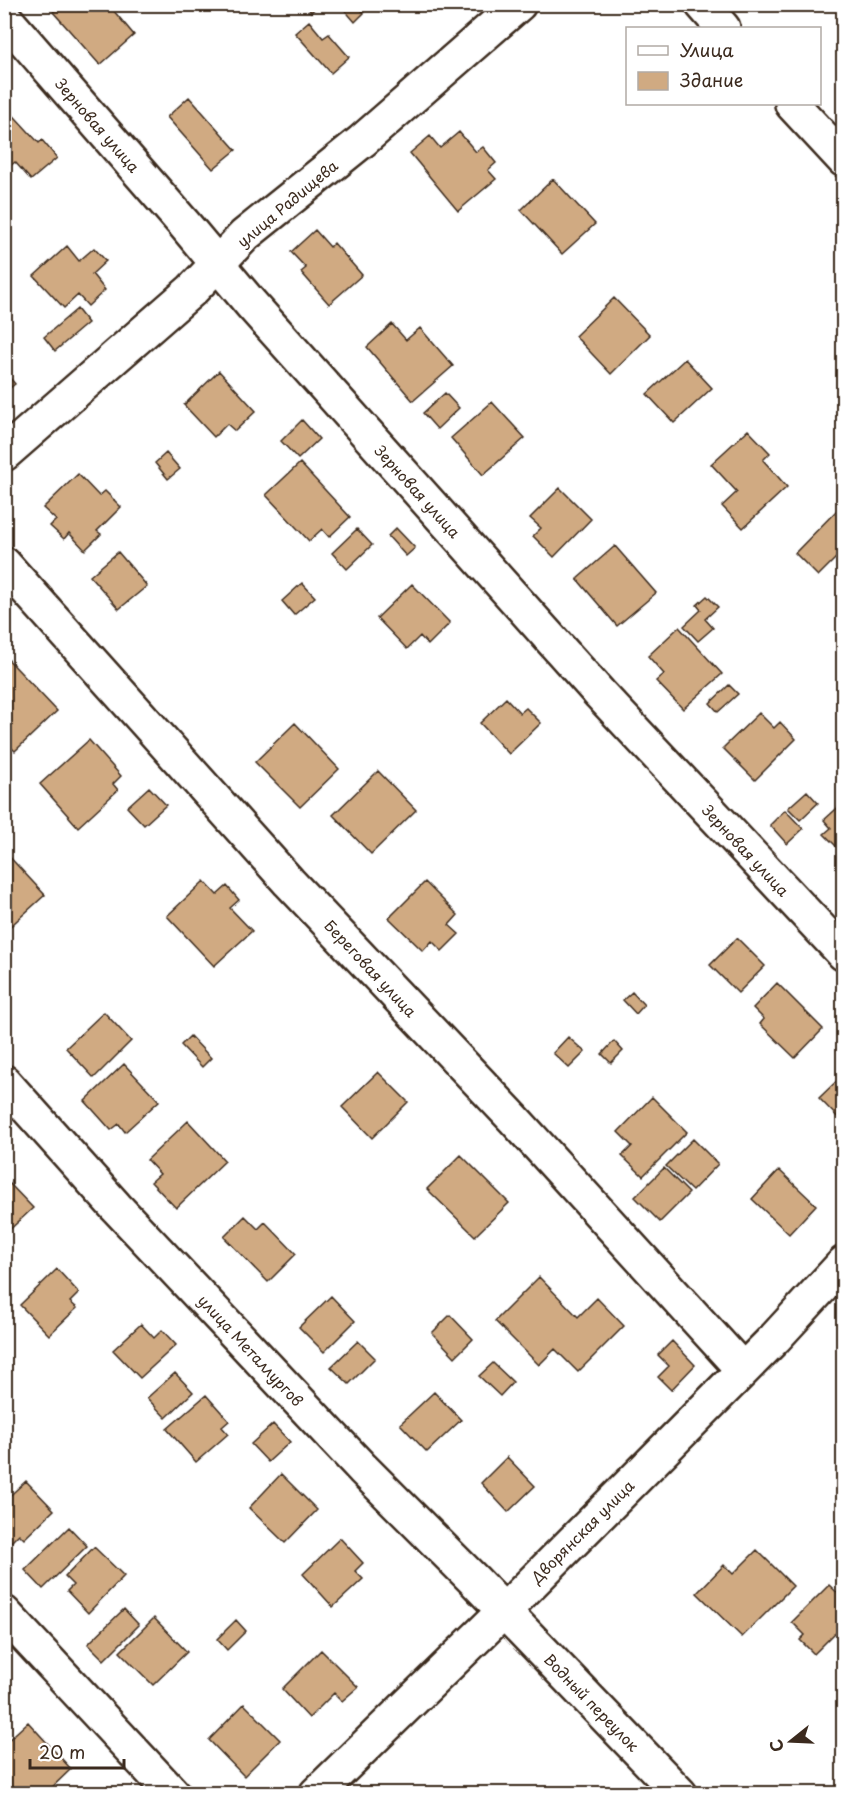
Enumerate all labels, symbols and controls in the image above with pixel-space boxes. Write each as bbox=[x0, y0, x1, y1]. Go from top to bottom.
legend bbox=[626, 27, 821, 105]
text: Улица bbox=[680, 36, 734, 63]
text: Здание bbox=[680, 66, 743, 93]
street label: Зерновая улица bbox=[50, 73, 146, 178]
street label: улица Радищева bbox=[232, 153, 343, 252]
street label: Зерновая улица bbox=[370, 439, 467, 543]
street label: Зерновая улица bbox=[697, 799, 795, 902]
street label: Береговая улица bbox=[320, 914, 423, 1022]
street label: улица Металлургов bbox=[193, 1289, 309, 1411]
street label: Дворянская улица bbox=[524, 1474, 639, 1589]
street label: Водный переулок bbox=[539, 1648, 645, 1756]
north arrow bbox=[761, 1711, 821, 1771]
scale bar bbox=[30, 1732, 124, 1770]
text: С bbox=[763, 1737, 789, 1755]
text: 20 m bbox=[39, 1738, 85, 1765]

